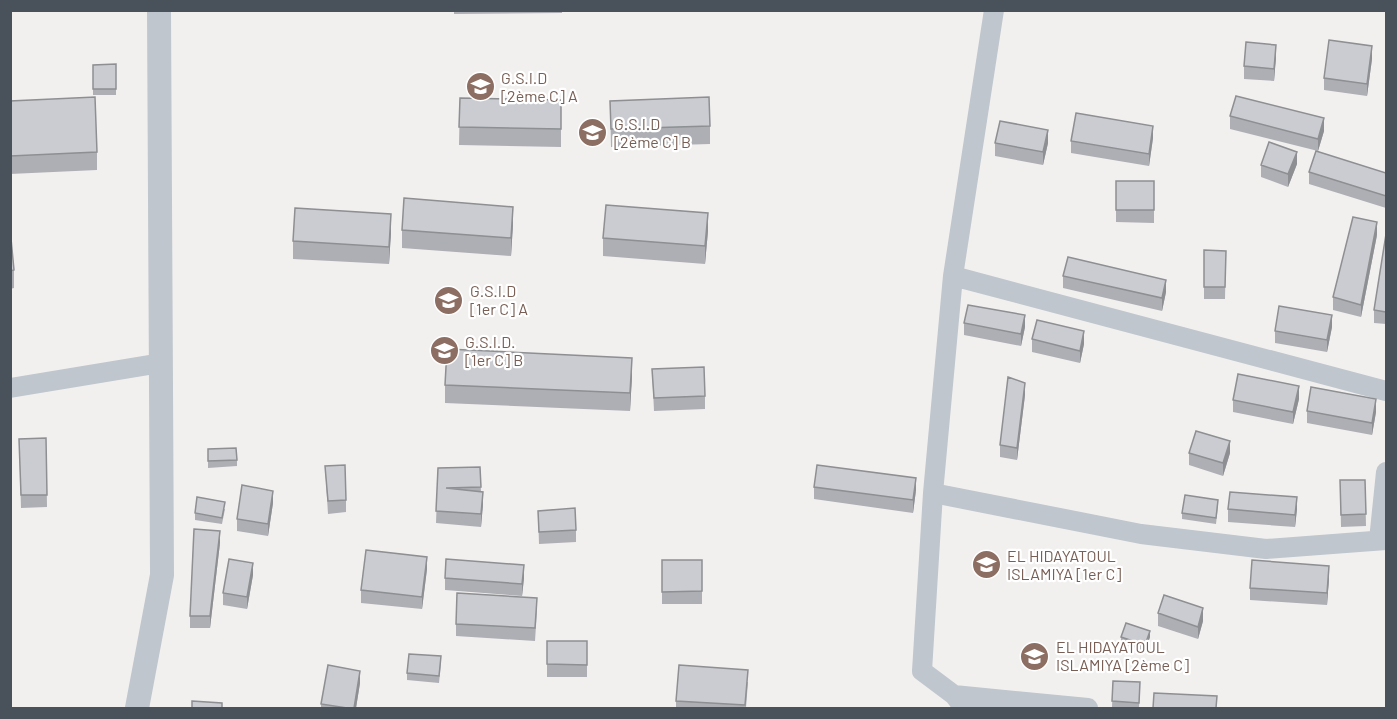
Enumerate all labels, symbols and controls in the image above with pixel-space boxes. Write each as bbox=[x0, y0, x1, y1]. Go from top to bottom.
place label: G.S.I.D [2ème C] A bbox=[501, 68, 578, 105]
school or university icon: G.S.I.D [2ème C] A bbox=[464, 71, 496, 103]
place label: G.S.I.D [2ème C] B bbox=[614, 114, 691, 151]
school or university icon: G.S.I.D [2ème C] B bbox=[577, 117, 609, 149]
place label: G.S.I.D [1er C] A bbox=[470, 281, 528, 318]
school or university icon: G.S.I.D [1er C] A bbox=[433, 284, 465, 316]
place label: G.S.I.D. [1er C] B bbox=[465, 332, 523, 369]
school or university icon: G.S.I.D. [1er C] B bbox=[428, 335, 460, 367]
place label: EL HIDAYATOUL ISLAMIYA [1er C] bbox=[1007, 546, 1121, 583]
school or university icon: EL HIDAYATOUL ISLAMIYA [1er C] bbox=[970, 549, 1002, 581]
place label: EL HIDAYATOUL ISLAMIYA [2ème C] bbox=[1056, 637, 1189, 674]
school or university icon: EL HIDAYATOUL ISLAMIYA [2ème C] bbox=[1019, 640, 1051, 672]

